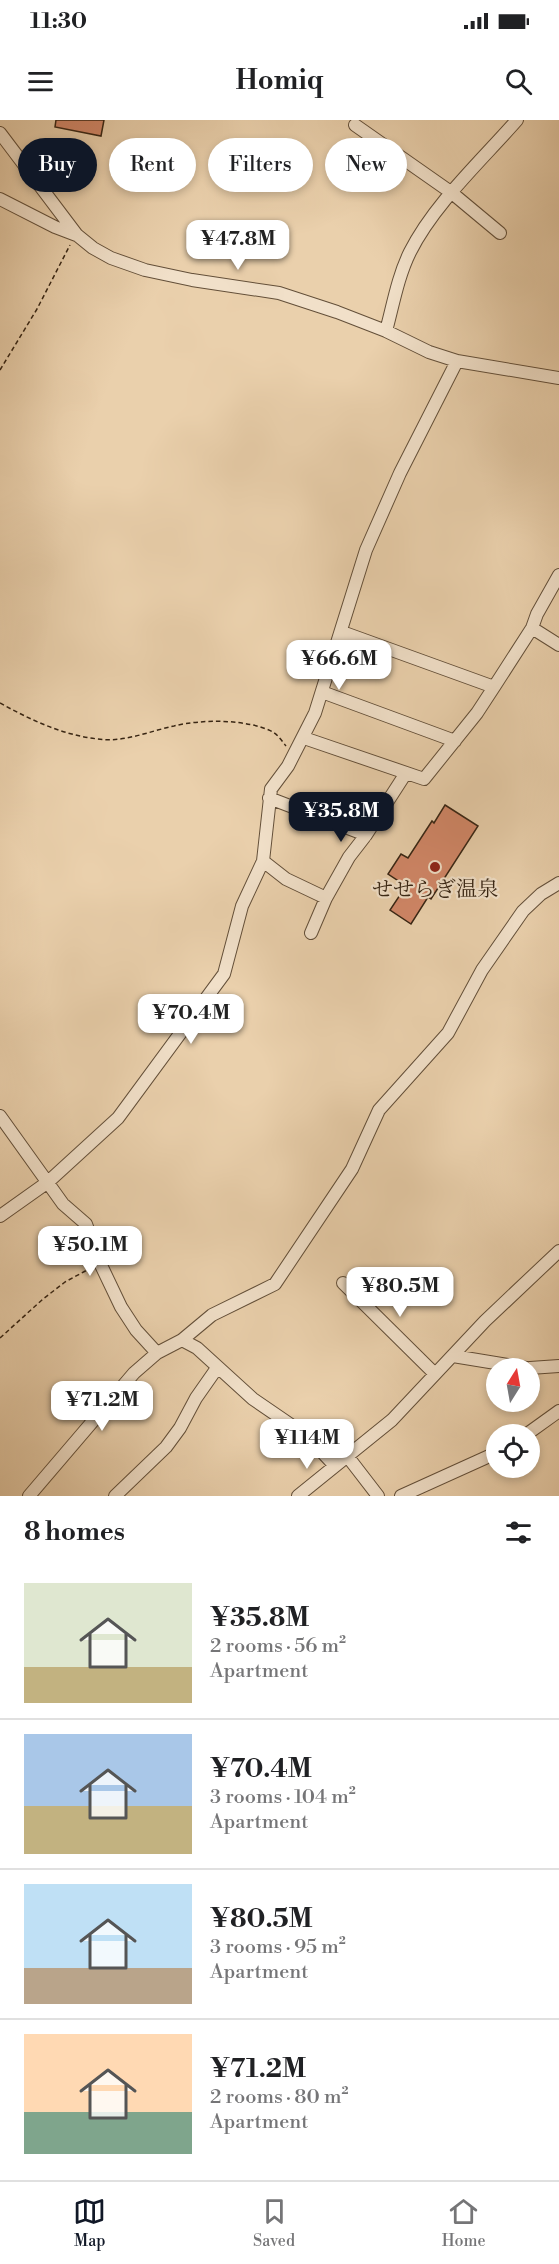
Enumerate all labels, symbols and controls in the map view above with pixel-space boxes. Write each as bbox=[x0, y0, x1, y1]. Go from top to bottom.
text: 11:30 bbox=[30, 8, 87, 35]
text: Homiq bbox=[235, 64, 324, 98]
icon: menu bbox=[24, 65, 57, 98]
icon: search bbox=[502, 65, 535, 98]
chip: Buy bbox=[18, 138, 97, 192]
chip: Rent bbox=[109, 138, 196, 192]
chip: Filters bbox=[208, 138, 313, 192]
chip: New bbox=[325, 138, 407, 192]
pin: ¥47.8M bbox=[189, 220, 287, 271]
text: ¥47.8M bbox=[200, 227, 276, 252]
pin: ¥66.6M bbox=[290, 640, 388, 691]
text: ¥66.6M bbox=[300, 647, 378, 672]
pin: ¥35.8M bbox=[292, 792, 390, 843]
text: ¥35.8M bbox=[303, 799, 379, 824]
marker: せせらぎ温泉 bbox=[428, 860, 442, 874]
place label: せせらぎ温泉 bbox=[372, 877, 498, 903]
pin: ¥70.4M bbox=[142, 994, 240, 1045]
text: ¥70.4M bbox=[152, 1001, 230, 1026]
pin: ¥50.1M bbox=[41, 1226, 139, 1277]
text: ¥50.1M bbox=[52, 1233, 128, 1258]
pin: ¥80.5M bbox=[351, 1267, 449, 1318]
text: ¥80.5M bbox=[360, 1274, 440, 1299]
north arrow bbox=[486, 1358, 540, 1412]
map controls bbox=[486, 1358, 540, 1478]
pin: ¥71.2M bbox=[53, 1381, 151, 1432]
text: ¥71.2M bbox=[65, 1388, 139, 1413]
pin: ¥114M bbox=[265, 1419, 349, 1470]
button: locate bbox=[486, 1424, 540, 1478]
text: ¥114M bbox=[274, 1426, 340, 1451]
text: 8 homes bbox=[24, 1516, 125, 1548]
icon: filters bbox=[502, 1516, 535, 1549]
text: ¥35.8M bbox=[210, 1602, 309, 1634]
icon: home bbox=[72, 1607, 144, 1679]
text: 2 rooms · 56 m² bbox=[210, 1634, 346, 1659]
text: Apartment bbox=[210, 1659, 308, 1684]
text: ¥70.4M bbox=[210, 1753, 312, 1785]
icon: home bbox=[72, 1758, 144, 1830]
text: 3 rooms · 104 m² bbox=[210, 1785, 356, 1810]
text: Apartment bbox=[210, 1810, 308, 1835]
text: ¥80.5M bbox=[210, 1903, 313, 1935]
icon: home bbox=[72, 1908, 144, 1980]
text: 3 rooms · 95 m² bbox=[210, 1935, 346, 1960]
text: Apartment bbox=[210, 1960, 308, 1985]
text: ¥71.2M bbox=[210, 2053, 306, 2085]
icon: home bbox=[72, 2058, 144, 2130]
text: 2 rooms · 80 m² bbox=[210, 2085, 348, 2110]
text: Apartment bbox=[210, 2110, 308, 2135]
tab: Map bbox=[73, 2195, 106, 2251]
tab: Saved bbox=[253, 2195, 295, 2251]
tab: Home bbox=[442, 2195, 486, 2251]

